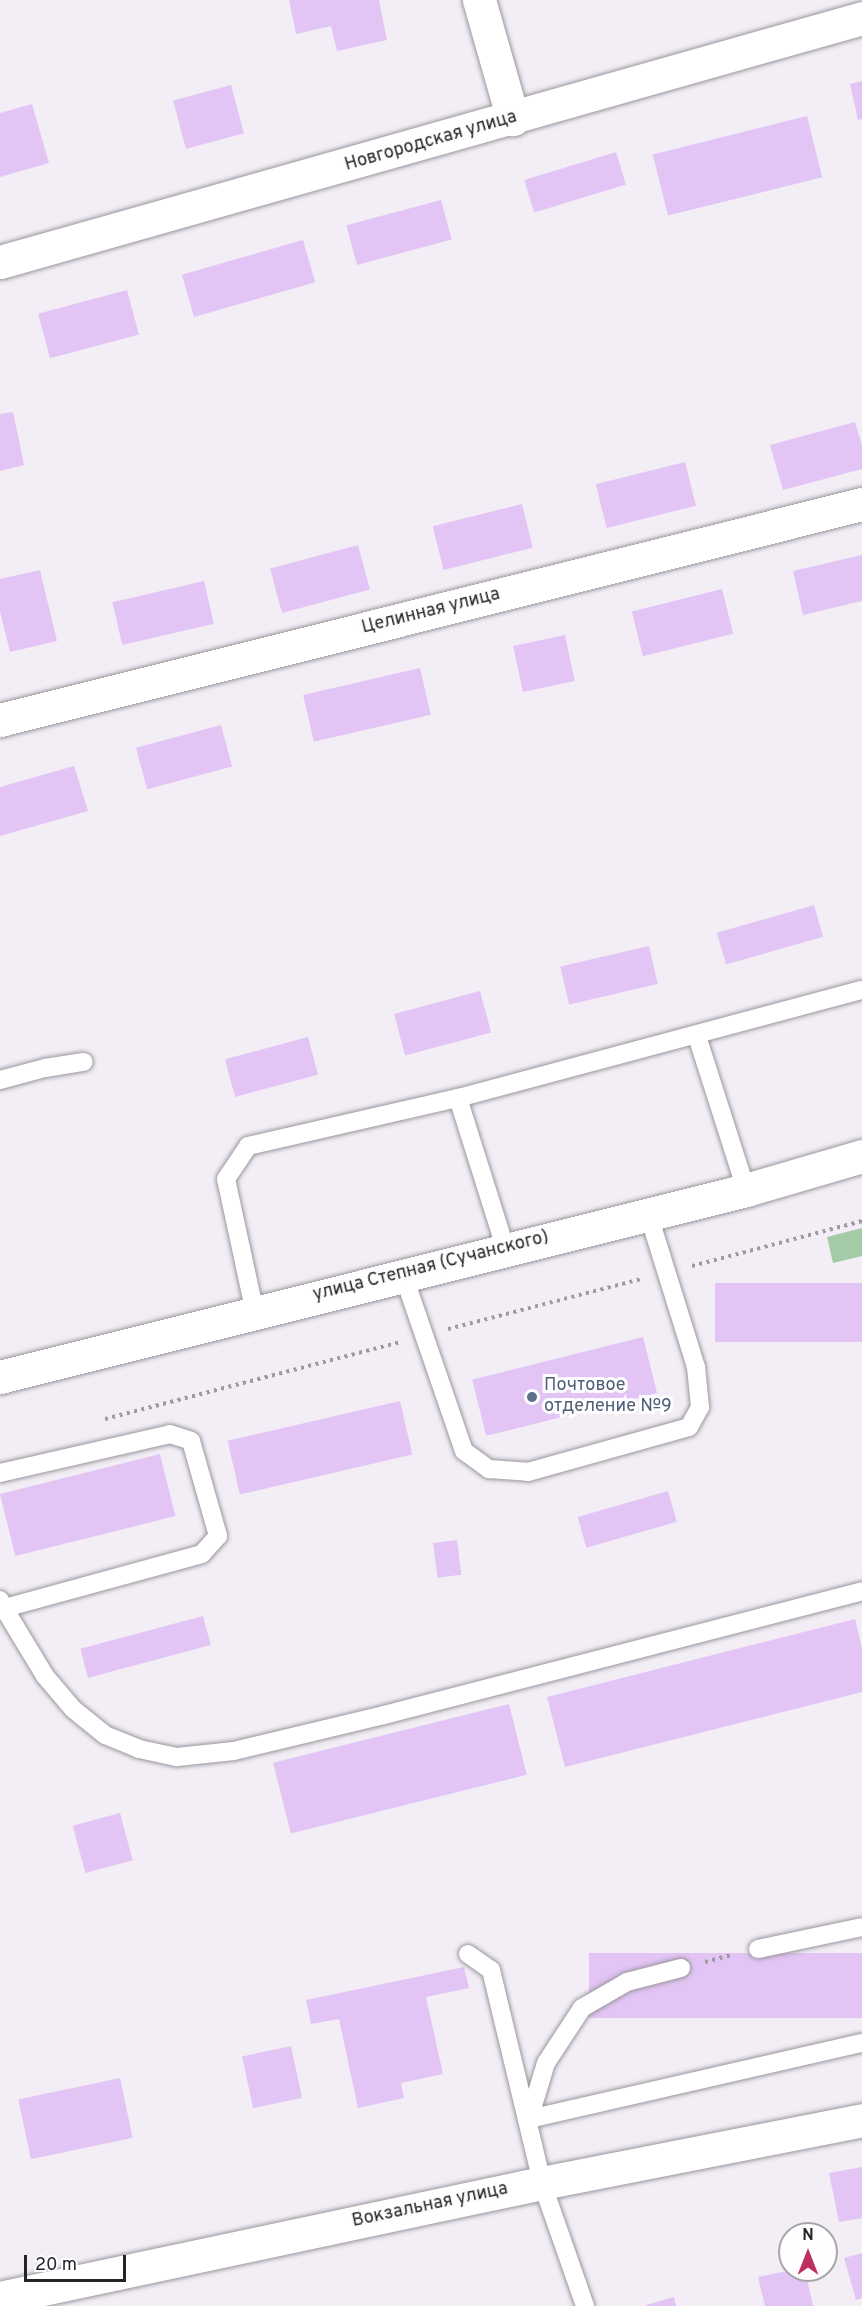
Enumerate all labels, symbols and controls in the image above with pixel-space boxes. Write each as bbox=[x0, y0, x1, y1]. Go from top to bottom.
street label: Новгородская улица bbox=[342, 107, 520, 177]
street label: Целинная улица bbox=[360, 584, 502, 640]
street label: улица Степная (Сучанского) bbox=[311, 1227, 551, 1307]
place label: Почтовое отделение №9 bbox=[544, 1376, 672, 1418]
marker: Почтовое отделение №9 bbox=[525, 1390, 539, 1404]
street label: Вокзальная улица bbox=[350, 2179, 510, 2233]
north arrow bbox=[778, 2222, 838, 2282]
text: N bbox=[802, 2226, 814, 2246]
scale bar bbox=[27, 2243, 129, 2281]
text: 20 m bbox=[35, 2254, 77, 2277]

